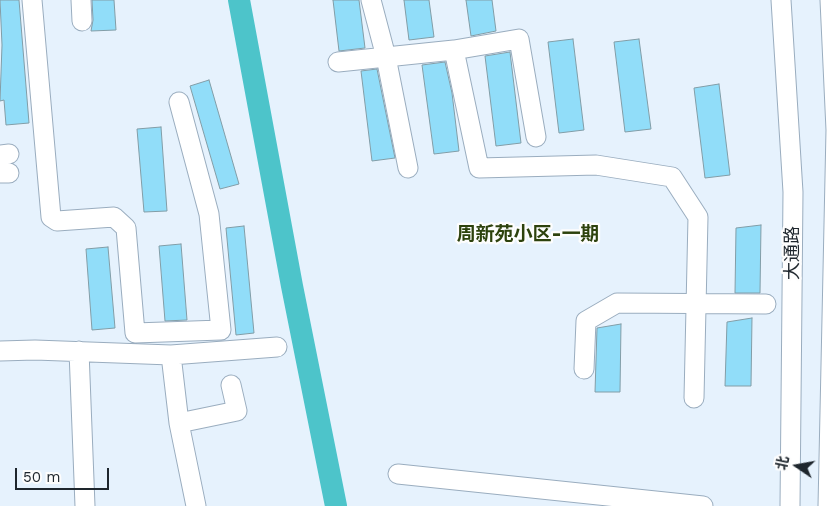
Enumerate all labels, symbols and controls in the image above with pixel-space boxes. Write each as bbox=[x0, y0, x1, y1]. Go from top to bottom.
district label: 周新苑小区-一期 bbox=[456, 223, 600, 245]
street label: 大通路 bbox=[782, 226, 804, 280]
north arrow bbox=[772, 441, 822, 491]
text: 北 bbox=[773, 454, 792, 471]
scale bar bbox=[18, 458, 111, 490]
text: 50 m bbox=[23, 468, 60, 486]

